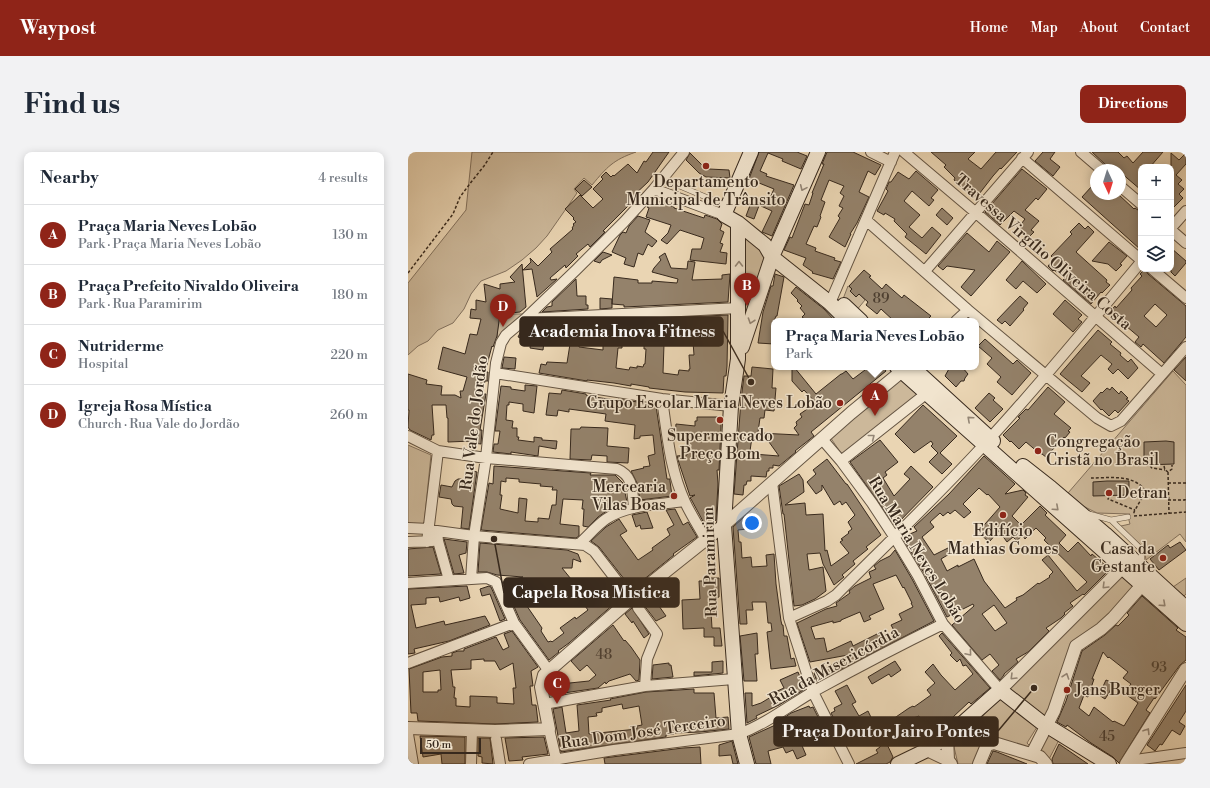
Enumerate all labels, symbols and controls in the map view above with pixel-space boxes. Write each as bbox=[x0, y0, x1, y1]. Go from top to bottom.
text: Waypost bbox=[20, 16, 96, 40]
text: Home bbox=[970, 19, 1008, 37]
text: Map bbox=[1030, 19, 1058, 37]
text: About bbox=[1080, 19, 1118, 37]
text: Contact bbox=[1140, 19, 1190, 37]
button: Directions bbox=[1080, 85, 1186, 123]
text: Find us bbox=[24, 87, 120, 122]
marker: Departamento Municipal de Trânsito bbox=[701, 161, 711, 171]
north arrow bbox=[1090, 164, 1126, 200]
map controls bbox=[1138, 164, 1174, 272]
button: + bbox=[1138, 164, 1174, 200]
text: Nearby bbox=[40, 167, 99, 189]
text: 4 results bbox=[318, 170, 368, 186]
street label: Travessa Virgílio Oliveira Costa bbox=[950, 170, 1136, 335]
place label: Departamento Municipal de Trânsito bbox=[627, 172, 785, 210]
one-way arrow bbox=[800, 183, 808, 191]
button: − bbox=[1138, 200, 1174, 236]
text: Praça Maria Neves Lobão bbox=[78, 217, 257, 236]
text: A bbox=[48, 227, 58, 243]
text: 130 m bbox=[333, 227, 368, 243]
text: Park · Praça Maria Neves Lobão bbox=[78, 236, 261, 252]
button: layers bbox=[1138, 236, 1174, 272]
one-way arrow bbox=[734, 261, 743, 267]
pin: B bbox=[734, 273, 760, 306]
text: Praça Prefeito Nivaldo Oliveira bbox=[78, 277, 299, 296]
text: B bbox=[48, 287, 58, 303]
text: 180 m bbox=[332, 287, 368, 303]
house number: 89 bbox=[872, 290, 890, 308]
pin: D bbox=[490, 294, 516, 327]
text: Park · Rua Paramirim bbox=[78, 296, 202, 312]
callout: Academia Inova Fitness bbox=[520, 317, 723, 346]
one-way arrow bbox=[747, 317, 756, 324]
popup bbox=[771, 318, 979, 370]
text: Academia Inova Fitness bbox=[528, 321, 715, 343]
text: Praça Maria Neves Lobão bbox=[786, 327, 964, 346]
text: Nutriderme bbox=[78, 337, 164, 356]
text: Park bbox=[786, 346, 813, 362]
text: C bbox=[48, 347, 58, 363]
text: 220 m bbox=[330, 347, 368, 363]
street label: Rua Vale do Jordão bbox=[456, 354, 492, 492]
text: Hospital bbox=[78, 356, 128, 372]
pin: A bbox=[862, 383, 888, 416]
place label: Grupo Escolar Maria Neves Lobão bbox=[586, 393, 832, 413]
text: Igreja Rosa Mística bbox=[78, 397, 212, 416]
marker: Grupo Escolar Maria Neves Lobão bbox=[835, 398, 845, 408]
text: D bbox=[48, 407, 58, 423]
text: 260 m bbox=[330, 407, 368, 423]
marker: Supermercado Preço Bom bbox=[715, 415, 725, 425]
text: Church · Rua Vale do Jordão bbox=[78, 416, 240, 432]
one-way arrow bbox=[967, 416, 975, 423]
place label: Supermercado Preço Bom bbox=[667, 426, 773, 464]
place label: Congregação Cristã no Brasil bbox=[1046, 432, 1159, 470]
one-way arrow bbox=[867, 435, 874, 442]
marker: Congregação Cristã no Brasil bbox=[1033, 446, 1043, 456]
street label: Rua Maria Neves Lobão bbox=[864, 473, 970, 627]
place label: Mercearia Vilas Boas bbox=[591, 477, 667, 515]
place label: Detran bbox=[1117, 483, 1168, 503]
marker: Detran bbox=[1104, 488, 1114, 498]
marker: Mercearia Vilas Boas bbox=[669, 491, 679, 501]
one-way arrow bbox=[1051, 503, 1059, 510]
street label: Rua Paramirim bbox=[698, 506, 722, 618]
marker: Edifício Mathias Gomes bbox=[998, 510, 1008, 520]
your location bbox=[742, 513, 762, 533]
place label: Edifício Mathias Gomes bbox=[947, 521, 1059, 559]
place label: Casa da Gestante bbox=[1091, 539, 1156, 577]
marker: Casa da Gestante bbox=[1158, 553, 1168, 563]
callout: Capela Rosa Mistica bbox=[504, 578, 679, 607]
one-way arrow bbox=[1102, 581, 1110, 589]
text: Capela Rosa Mistica bbox=[512, 582, 671, 604]
one-way arrow bbox=[1158, 599, 1166, 607]
street label: Rua da Misericórdia bbox=[766, 622, 903, 710]
house number: 48 bbox=[596, 646, 612, 664]
one-way arrow bbox=[965, 649, 972, 656]
house number: 93 bbox=[1151, 659, 1167, 677]
pin: C bbox=[544, 671, 570, 704]
one-way arrow bbox=[1010, 672, 1018, 680]
one-way arrow bbox=[1061, 672, 1070, 679]
place label: Jans Burger bbox=[1074, 680, 1160, 700]
marker: Jans Burger bbox=[1062, 685, 1072, 695]
street label: Rua Dom José Terceiro bbox=[559, 711, 727, 753]
callout: Praça Doutor Jairo Pontes bbox=[774, 717, 998, 746]
text: Praça Doutor Jairo Pontes bbox=[782, 721, 990, 743]
house number: 45 bbox=[1099, 728, 1115, 746]
one-way arrow bbox=[1142, 728, 1150, 735]
scale bar bbox=[420, 736, 481, 755]
text: 50 m bbox=[426, 738, 451, 752]

